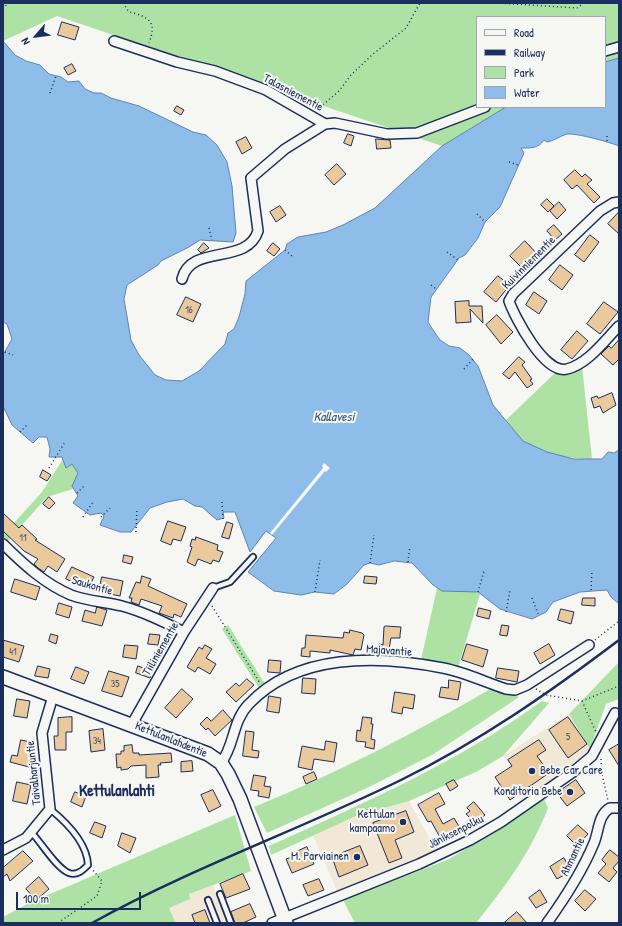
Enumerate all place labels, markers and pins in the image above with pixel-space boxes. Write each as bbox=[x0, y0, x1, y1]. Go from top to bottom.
place label: Bebe Car Care bbox=[540, 764, 603, 778]
marker: Bebe Car Care bbox=[527, 766, 537, 776]
place label: Konditoria Bebe bbox=[494, 785, 562, 799]
marker: Konditoria Bebe bbox=[565, 787, 575, 797]
place label: Kettulan kampaamo bbox=[350, 808, 395, 836]
marker: Kettulan kampaamo bbox=[398, 817, 408, 827]
place label: M. Parviainen bbox=[291, 850, 349, 864]
marker: M. Parviainen bbox=[352, 852, 362, 862]

